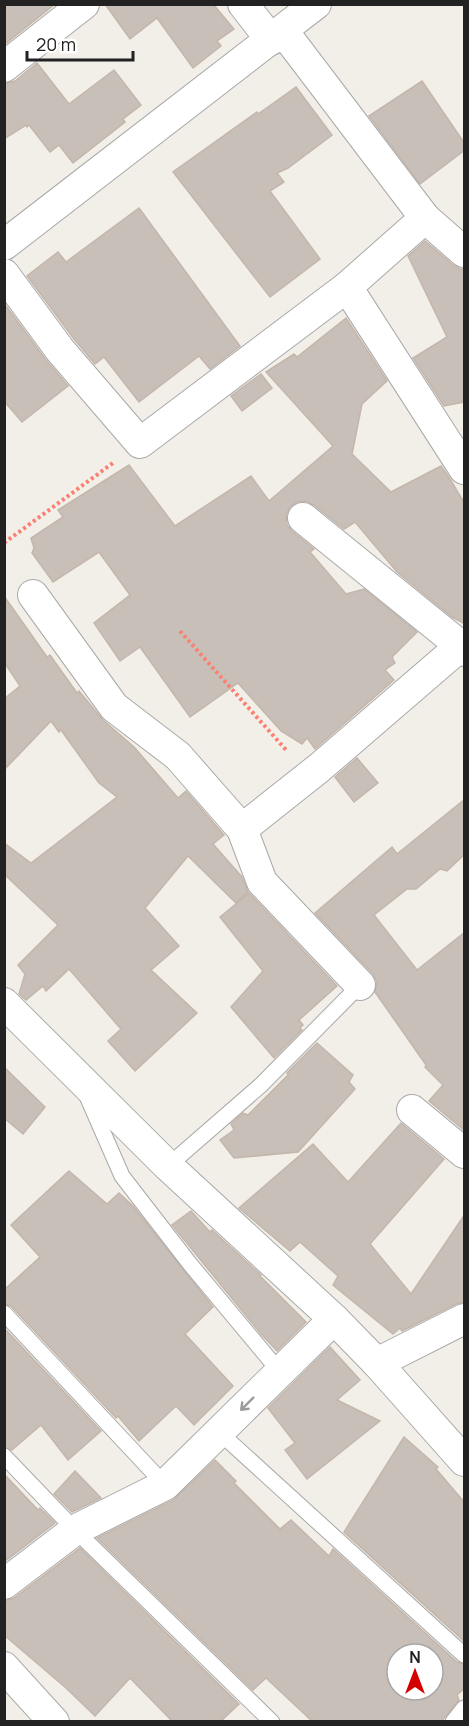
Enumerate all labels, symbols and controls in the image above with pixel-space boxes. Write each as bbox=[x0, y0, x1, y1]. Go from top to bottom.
scale bar bbox=[27, 24, 134, 62]
text: 20 m bbox=[36, 32, 76, 56]
one-way arrow bbox=[240, 1397, 255, 1411]
north arrow bbox=[385, 1642, 445, 1702]
text: N bbox=[409, 1646, 421, 1668]

